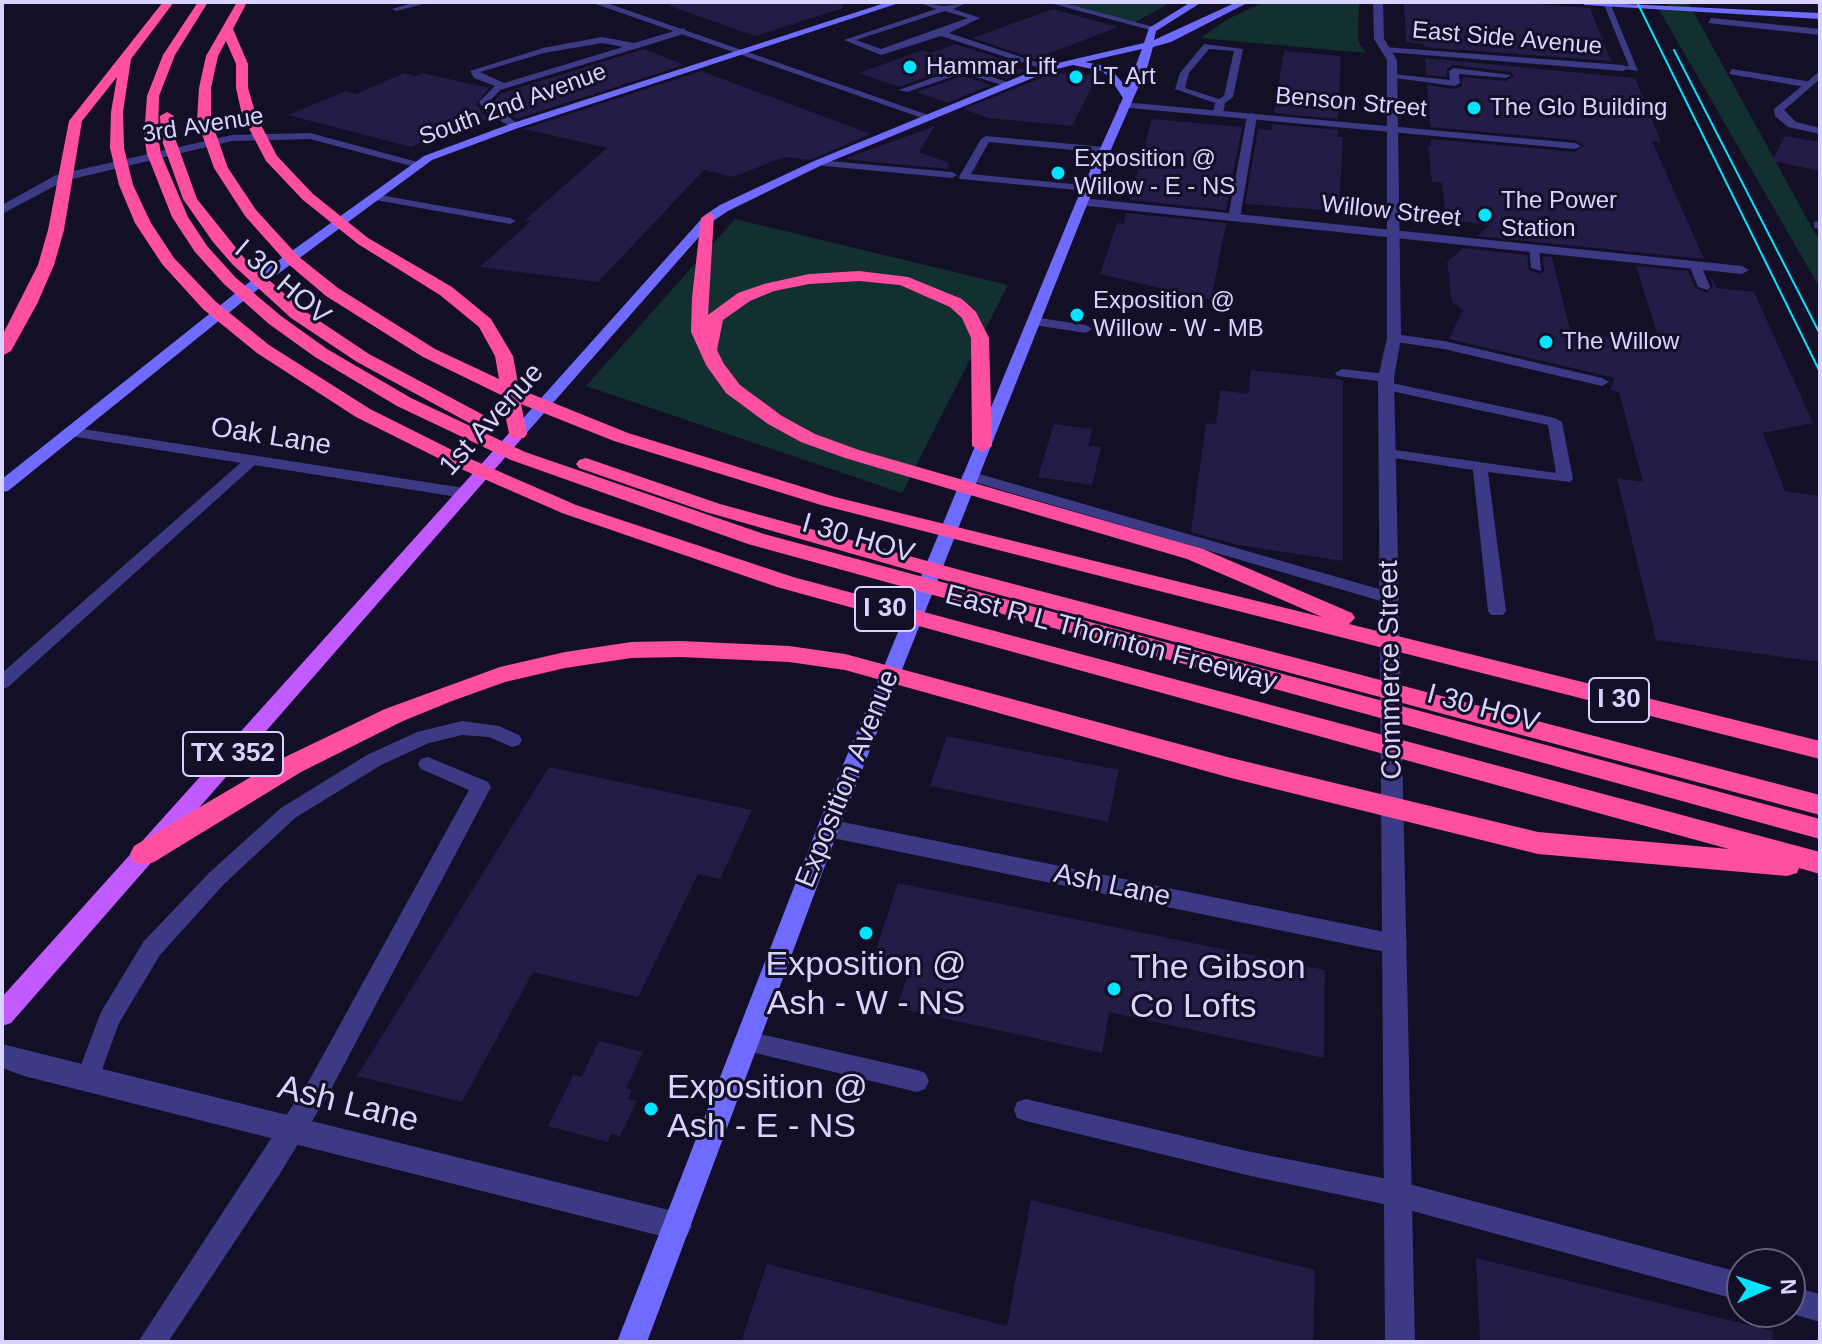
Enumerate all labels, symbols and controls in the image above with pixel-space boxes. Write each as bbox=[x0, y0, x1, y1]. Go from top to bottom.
street label: East Side Avenue bbox=[1411, 16, 1603, 62]
place label: Hammar Lift bbox=[926, 53, 1057, 81]
street label: South 2nd Avenue bbox=[415, 58, 611, 152]
marker: Hammar Lift bbox=[901, 58, 919, 76]
place label: LT Art bbox=[1092, 63, 1156, 91]
marker: LT Art bbox=[1067, 68, 1085, 86]
street label: Benson Street bbox=[1274, 82, 1428, 124]
place label: The Glo Building bbox=[1490, 94, 1667, 122]
marker: The Glo Building bbox=[1465, 99, 1483, 117]
street label: 3rd Avenue bbox=[140, 102, 266, 150]
place label: Exposition @ Willow - E - NS bbox=[1074, 145, 1235, 201]
marker: Exposition @ Willow - E - NS bbox=[1049, 164, 1067, 182]
place label: The Power Station bbox=[1501, 187, 1617, 243]
street label: Willow Street bbox=[1320, 190, 1462, 234]
marker: The Power Station bbox=[1476, 206, 1494, 224]
street label: I 30 HOV bbox=[227, 233, 337, 333]
place label: Exposition @ Willow - W - MB bbox=[1093, 287, 1264, 343]
marker: Exposition @ Willow - W - MB bbox=[1068, 306, 1086, 324]
place label: The Willow bbox=[1562, 328, 1679, 356]
marker: The Willow bbox=[1537, 333, 1555, 351]
street label: 1st Avenue bbox=[433, 357, 551, 483]
street label: Oak Lane bbox=[208, 411, 334, 463]
street label: I 30 HOV bbox=[798, 507, 918, 571]
street label: Commerce Street bbox=[1372, 560, 1410, 780]
street label: East R L Thornton Freeway bbox=[941, 578, 1281, 700]
road number: I 30 bbox=[855, 587, 915, 631]
street label: Exposition Avenue bbox=[789, 665, 907, 893]
street label: I 30 HOV bbox=[1423, 678, 1543, 740]
road number: I 30 bbox=[1589, 678, 1649, 722]
road number: TX 352 bbox=[183, 732, 283, 776]
street label: Ash Lane bbox=[1051, 857, 1173, 915]
marker: Exposition @ Ash - W - NS bbox=[857, 924, 875, 942]
place label: Exposition @ Ash - W - NS bbox=[766, 946, 966, 1026]
place label: The Gibson Co Lofts bbox=[1130, 949, 1306, 1028]
marker: The Gibson Co Lofts bbox=[1105, 980, 1123, 998]
street label: Ash Lane bbox=[273, 1068, 423, 1142]
place label: Exposition @ Ash - E - NS bbox=[667, 1069, 868, 1148]
marker: Exposition @ Ash - E - NS bbox=[642, 1100, 660, 1118]
north arrow bbox=[1726, 1248, 1806, 1328]
text: N bbox=[1776, 1278, 1801, 1295]

